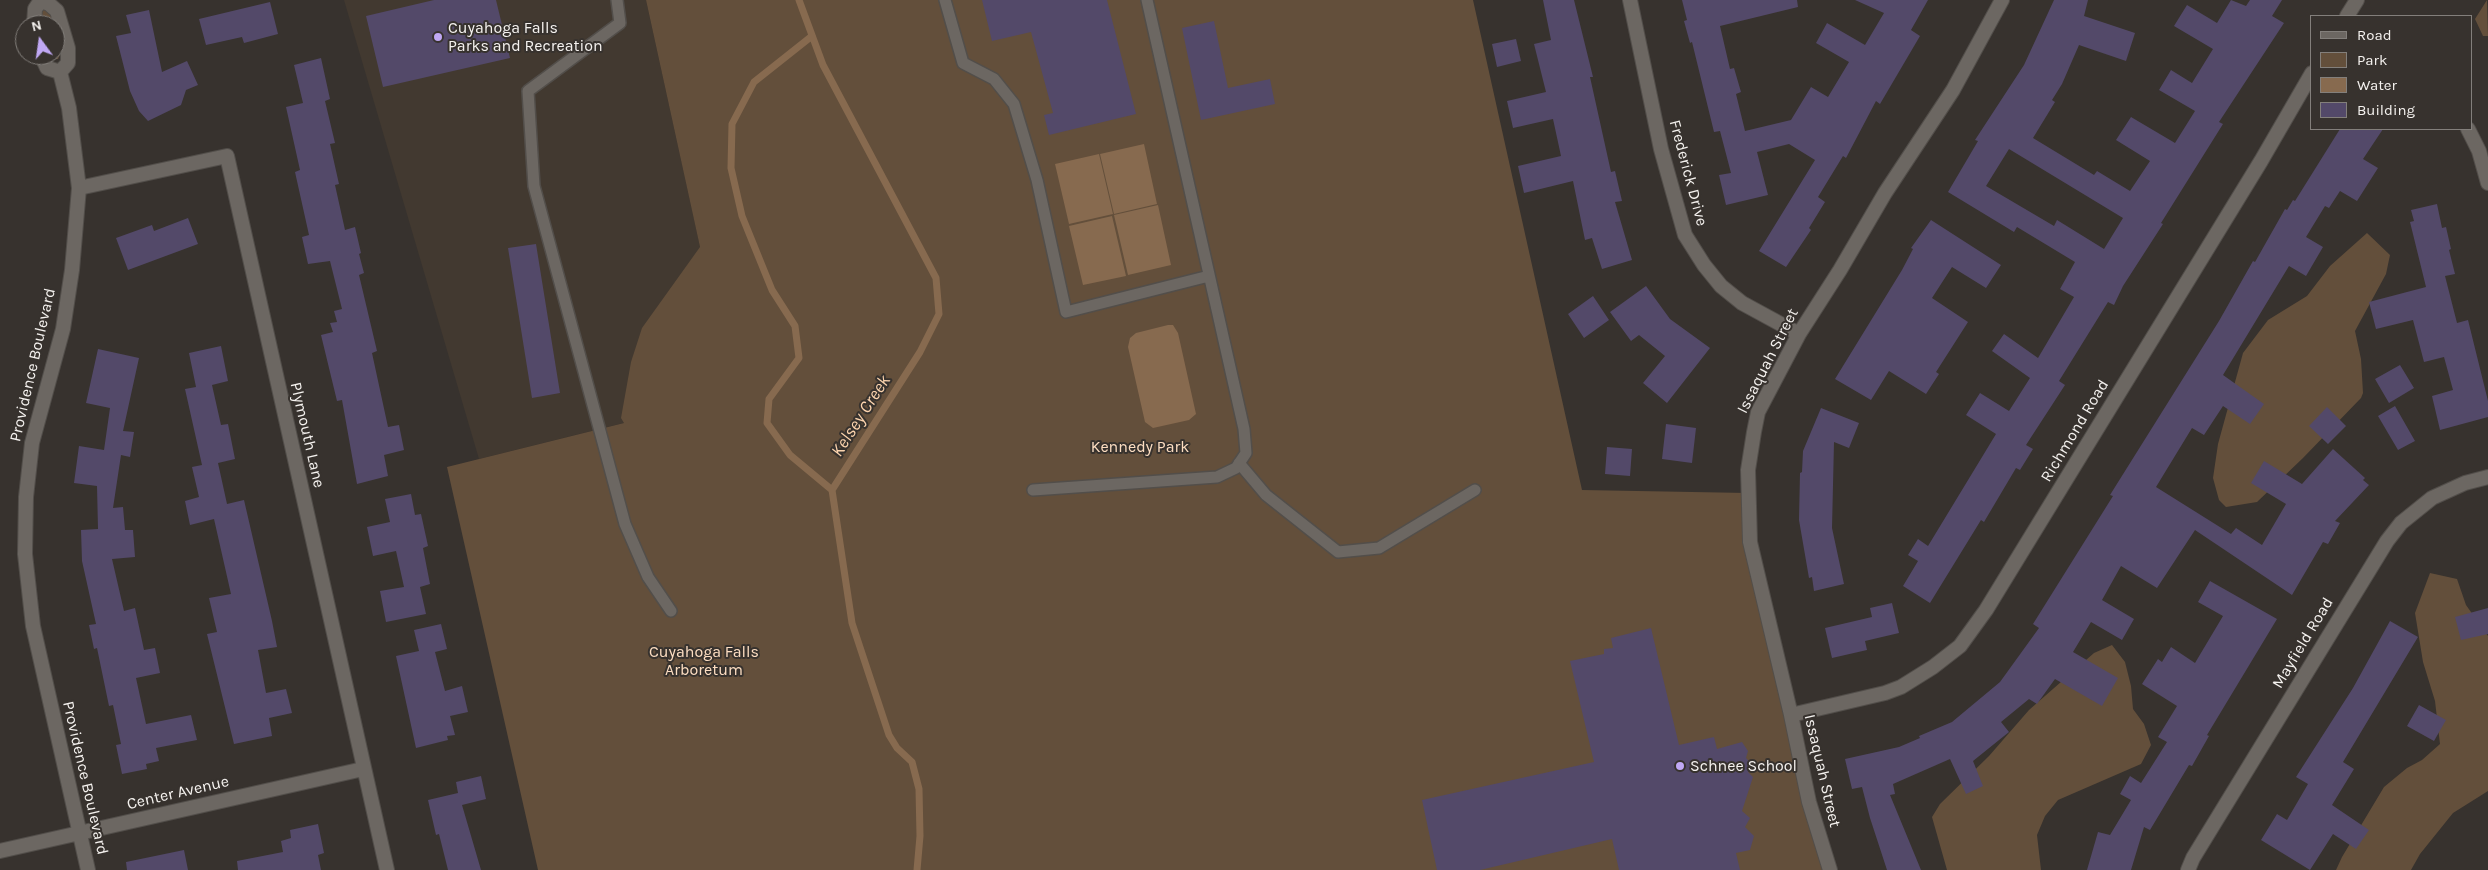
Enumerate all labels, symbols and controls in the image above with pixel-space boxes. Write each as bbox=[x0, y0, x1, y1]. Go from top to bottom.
north arrow bbox=[15, 15, 65, 65]
legend bbox=[2310, 15, 2473, 130]
text: N bbox=[30, 16, 43, 35]
place label: Cuyahoga Falls Parks and Recreation bbox=[448, 18, 603, 56]
text: Road bbox=[2357, 26, 2392, 44]
marker: Cuyahoga Falls Parks and Recreation bbox=[432, 31, 444, 43]
text: Park bbox=[2357, 51, 2387, 69]
text: Water bbox=[2357, 76, 2397, 94]
text: Building bbox=[2357, 101, 2415, 119]
street label: Frederick Drive bbox=[1665, 118, 1711, 228]
street label: Providence Boulevard bbox=[6, 286, 60, 444]
street label: Issaquah Street bbox=[1733, 305, 1803, 417]
water label: Kelsey Creek bbox=[827, 371, 895, 461]
street label: Richmond Road bbox=[2037, 376, 2113, 486]
street label: Plymouth Lane bbox=[286, 380, 328, 490]
park label: Kennedy Park bbox=[1091, 437, 1189, 457]
street label: Mayfield Road bbox=[2268, 594, 2338, 692]
park label: Cuyahoga Falls Arboretum bbox=[649, 642, 759, 680]
street label: Providence Boulevard bbox=[58, 699, 112, 857]
street label: Issaquah Street bbox=[1800, 713, 1844, 829]
place label: Schnee School bbox=[1690, 756, 1797, 776]
marker: Schnee School bbox=[1674, 760, 1686, 772]
street label: Center Avenue bbox=[125, 772, 231, 814]

